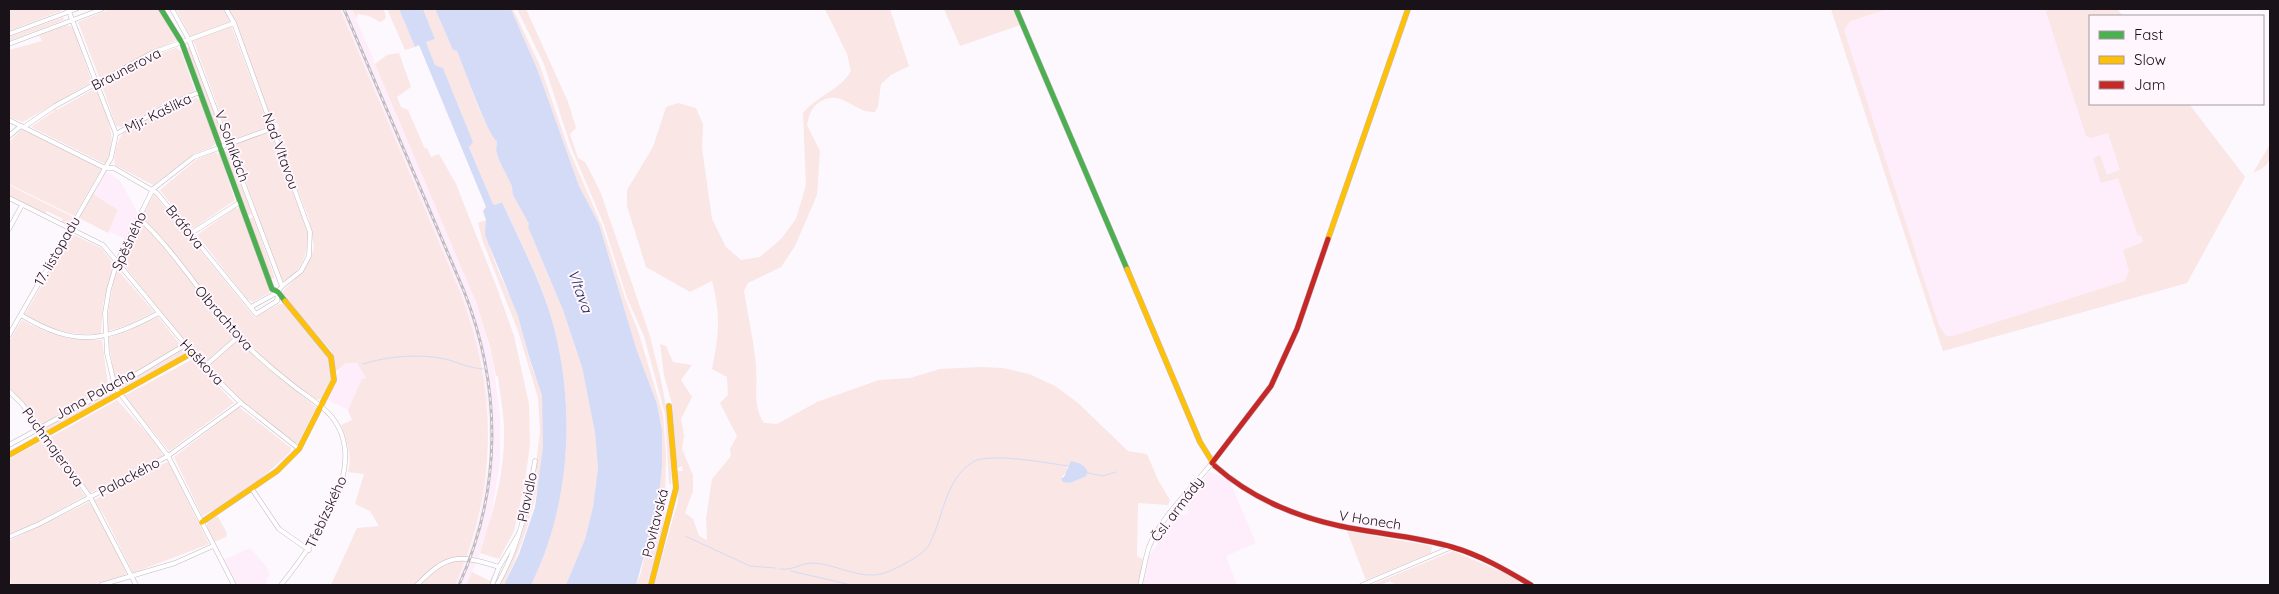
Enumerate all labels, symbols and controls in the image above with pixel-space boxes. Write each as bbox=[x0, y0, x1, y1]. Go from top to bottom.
legend bbox=[2089, 15, 2264, 105]
text: Fast bbox=[2134, 25, 2163, 44]
street label: Braunerova bbox=[88, 44, 164, 94]
text: Slow bbox=[2134, 50, 2166, 69]
text: Jam bbox=[2134, 75, 2165, 94]
street label: Mjr. Kašlíka bbox=[122, 89, 194, 137]
street label: V Solníkách bbox=[211, 108, 253, 184]
street label: Nad Vltavou bbox=[259, 110, 303, 192]
street label: Bráfova bbox=[162, 201, 208, 253]
street label: Spěšného bbox=[107, 209, 151, 273]
street label: 17. listopadu bbox=[30, 213, 84, 289]
water label: Vltava bbox=[564, 267, 597, 316]
street label: Olbrachtova bbox=[191, 282, 257, 354]
street label: Haškova bbox=[176, 335, 228, 389]
street label: Jana Palacha bbox=[52, 365, 138, 423]
street label: Puchmajerova bbox=[18, 404, 88, 490]
street label: Palackého bbox=[95, 453, 163, 501]
street label: Plavidlo bbox=[513, 471, 541, 523]
street label: Třebízského bbox=[301, 473, 351, 551]
street label: Čsl. armády bbox=[1147, 473, 1207, 545]
street label: Povltavská bbox=[638, 487, 672, 559]
street label: V Honech bbox=[1338, 506, 1402, 534]

